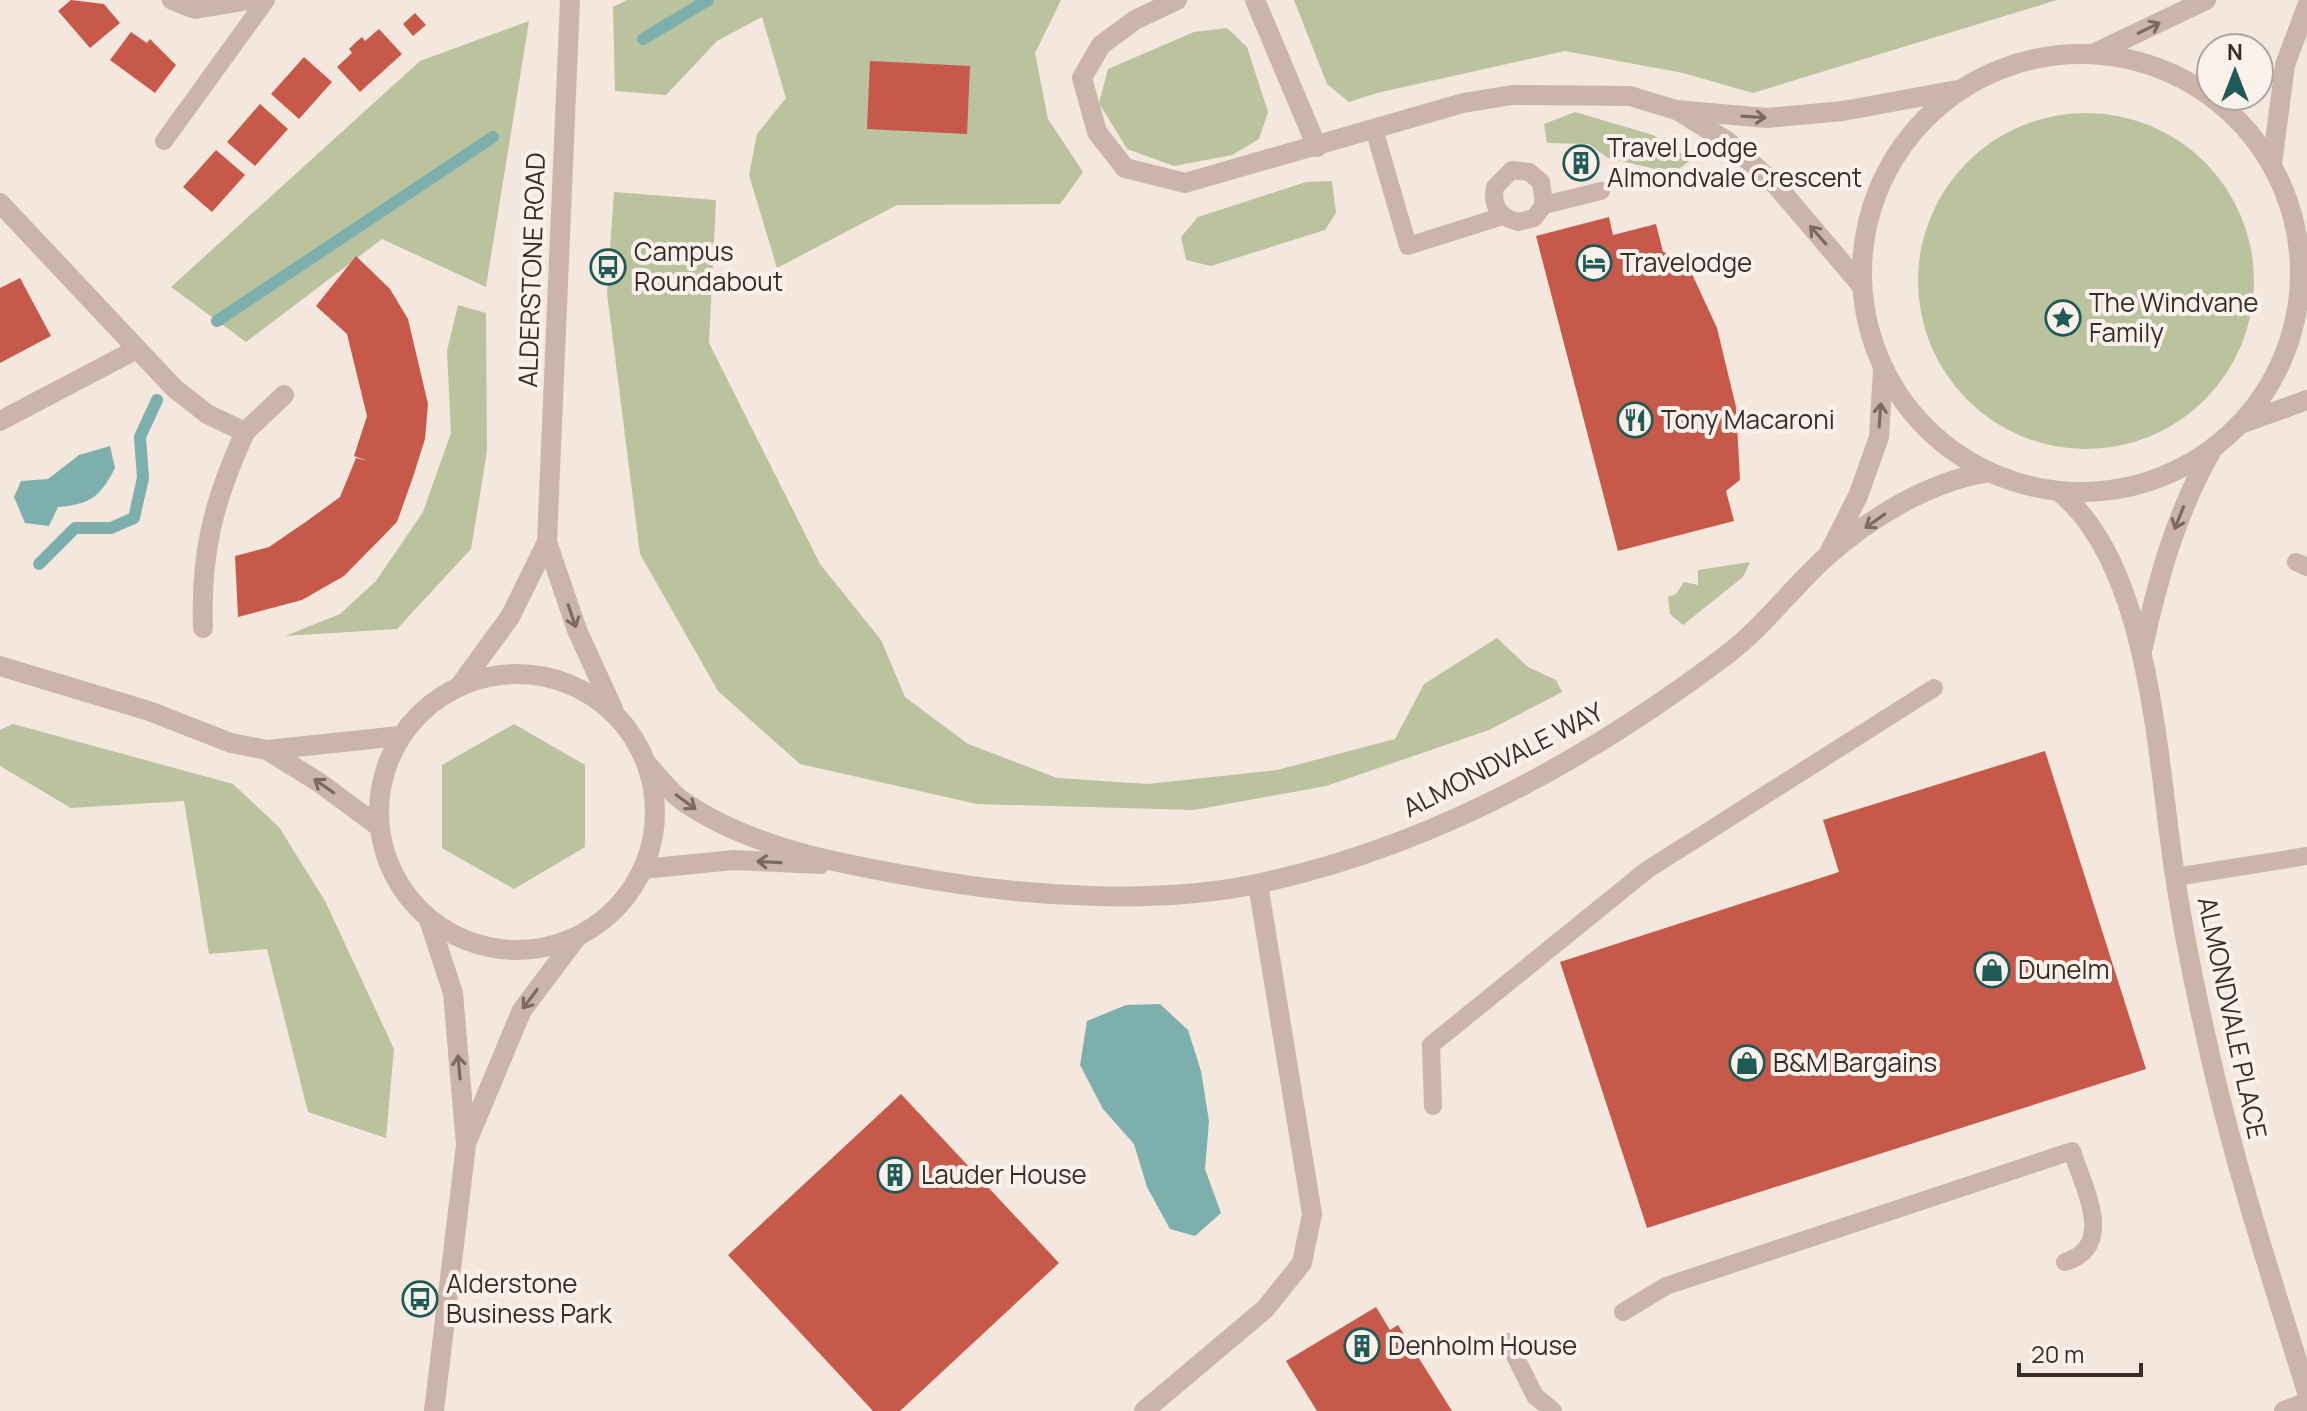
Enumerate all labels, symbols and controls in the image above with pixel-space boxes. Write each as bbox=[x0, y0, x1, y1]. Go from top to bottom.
one-way arrow bbox=[2136, 20, 2160, 35]
north arrow bbox=[2195, 32, 2275, 112]
text: N bbox=[2227, 37, 2243, 67]
one-way arrow bbox=[1740, 110, 1767, 125]
place label: Travel Lodge Almondvale Crescent bbox=[1607, 129, 1862, 195]
building icon: Travel Lodge Almondvale Crescent bbox=[1562, 144, 1600, 182]
street label: ALDERSTONE ROAD bbox=[509, 152, 553, 388]
one-way arrow bbox=[1810, 226, 1828, 246]
place label: Campus Roundabout bbox=[634, 233, 783, 299]
hotel icon: Travelodge bbox=[1575, 244, 1613, 282]
place label: Travelodge bbox=[1620, 244, 1752, 280]
bus stop icon: Campus Roundabout bbox=[589, 248, 627, 286]
place label: The Windvane Family bbox=[2089, 284, 2258, 350]
place icon: The Windvane Family bbox=[2044, 299, 2082, 337]
restaurant icon: Tony Macaroni bbox=[1616, 401, 1654, 439]
place label: Tony Macaroni bbox=[1661, 401, 1835, 437]
one-way arrow bbox=[1873, 402, 1888, 428]
one-way arrow bbox=[2171, 505, 2185, 530]
one-way arrow bbox=[1865, 513, 1887, 529]
one-way arrow bbox=[566, 603, 581, 628]
street label: ALMONDVALE WAY bbox=[1396, 693, 1609, 825]
one-way arrow bbox=[313, 778, 335, 794]
one-way arrow bbox=[675, 793, 696, 810]
one-way arrow bbox=[756, 854, 783, 869]
street label: ALMONDVALE PLACE bbox=[2190, 893, 2276, 1142]
shop icon: Dunelm bbox=[1973, 951, 2011, 989]
place label: Dunelm bbox=[2018, 951, 2110, 987]
one-way arrow bbox=[522, 988, 539, 1009]
shop icon: B&M Bargains bbox=[1728, 1044, 1766, 1082]
place label: B&M Bargains bbox=[1773, 1044, 1937, 1080]
one-way arrow bbox=[451, 1054, 466, 1081]
building icon: Lauder House bbox=[876, 1156, 914, 1194]
place label: Lauder House bbox=[921, 1156, 1087, 1192]
place label: Alderstone Business Park bbox=[446, 1265, 613, 1331]
bus stop icon: Alderstone Business Park bbox=[401, 1280, 439, 1318]
building icon: Denholm House bbox=[1343, 1327, 1381, 1365]
place label: Denholm House bbox=[1388, 1327, 1577, 1363]
scale bar bbox=[2019, 1327, 2141, 1377]
text: 20 m bbox=[2031, 1337, 2084, 1370]

